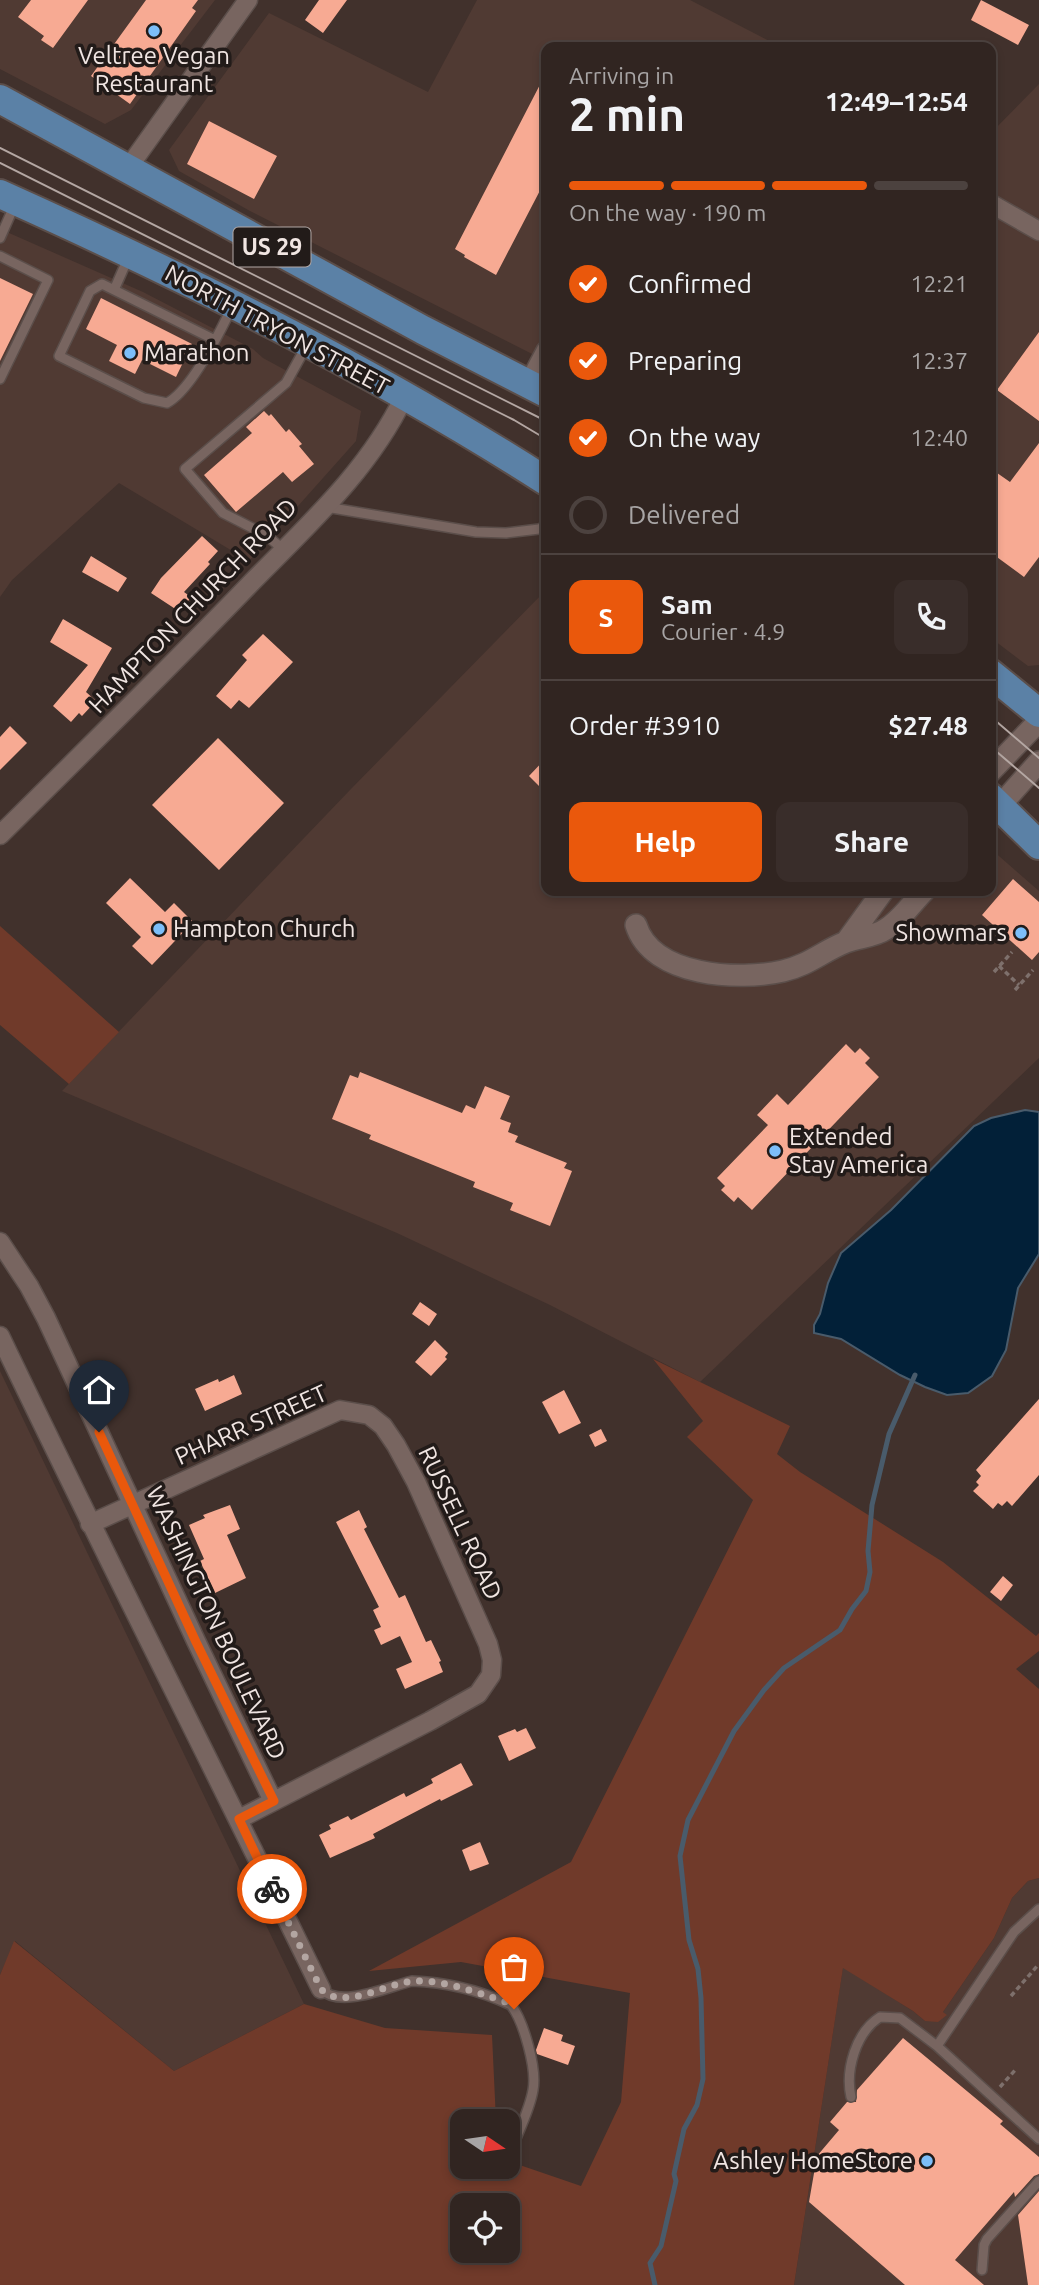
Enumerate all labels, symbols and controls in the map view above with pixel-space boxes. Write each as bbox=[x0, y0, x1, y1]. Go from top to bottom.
marker: Veltree Vegan Restaurant bbox=[146, 23, 162, 39]
place label: Veltree Vegan Restaurant bbox=[78, 42, 230, 97]
text: Arriving in bbox=[569, 63, 674, 88]
text: 12:49–12:54 bbox=[825, 87, 968, 116]
text: 2 min bbox=[569, 88, 685, 140]
text: On the way · 190 m bbox=[569, 200, 766, 225]
road number: US 29 bbox=[233, 228, 310, 266]
street label: NORTH TRYON STREET bbox=[161, 259, 394, 400]
icon: check bbox=[569, 265, 607, 303]
text: Confirmed bbox=[628, 269, 752, 298]
text: 12:21 bbox=[910, 271, 968, 296]
place label: Marathon bbox=[144, 339, 249, 366]
icon: check bbox=[569, 342, 607, 380]
marker: Marathon bbox=[122, 345, 138, 361]
text: Preparing bbox=[628, 346, 742, 375]
text: 12:37 bbox=[910, 348, 968, 373]
icon: check bbox=[569, 419, 607, 457]
text: On the way bbox=[628, 423, 760, 452]
text: 12:40 bbox=[910, 425, 968, 450]
street label: HAMPTON CHURCH ROAD bbox=[83, 493, 302, 718]
text: Delivered bbox=[628, 500, 740, 529]
button: phone bbox=[894, 580, 968, 654]
text: Sam bbox=[661, 590, 713, 619]
text: S bbox=[599, 603, 613, 632]
text: Courier · 4.9 bbox=[661, 619, 785, 644]
text: Order #3910 bbox=[569, 711, 720, 740]
text: $27.48 bbox=[888, 711, 968, 740]
button: Help bbox=[569, 802, 762, 882]
button: Share bbox=[776, 802, 968, 882]
place label: Hampton Church bbox=[173, 915, 356, 942]
place label: Showmars bbox=[896, 919, 1007, 946]
marker: Hampton Church bbox=[151, 921, 167, 937]
marker: Showmars bbox=[1013, 925, 1029, 941]
place label: Extended Stay America bbox=[789, 1123, 928, 1178]
marker: Extended Stay America bbox=[767, 1143, 783, 1159]
pin bbox=[69, 1360, 129, 1432]
icon: home bbox=[80, 1371, 118, 1409]
street label: PHARR STREET bbox=[171, 1379, 331, 1470]
street label: RUSSELL ROAD bbox=[413, 1442, 508, 1604]
street label: WASHINGTON BOULEVARD bbox=[141, 1482, 292, 1764]
courier bbox=[237, 1854, 307, 1924]
icon: bike bbox=[253, 1870, 291, 1908]
pin bbox=[484, 1937, 544, 2009]
icon: bag bbox=[495, 1948, 533, 1986]
north arrow bbox=[450, 2109, 520, 2179]
map controls bbox=[450, 2109, 520, 2263]
place label: Ashley HomeStore bbox=[713, 2147, 913, 2174]
marker: Ashley HomeStore bbox=[919, 2153, 935, 2169]
button: locate bbox=[450, 2193, 520, 2263]

